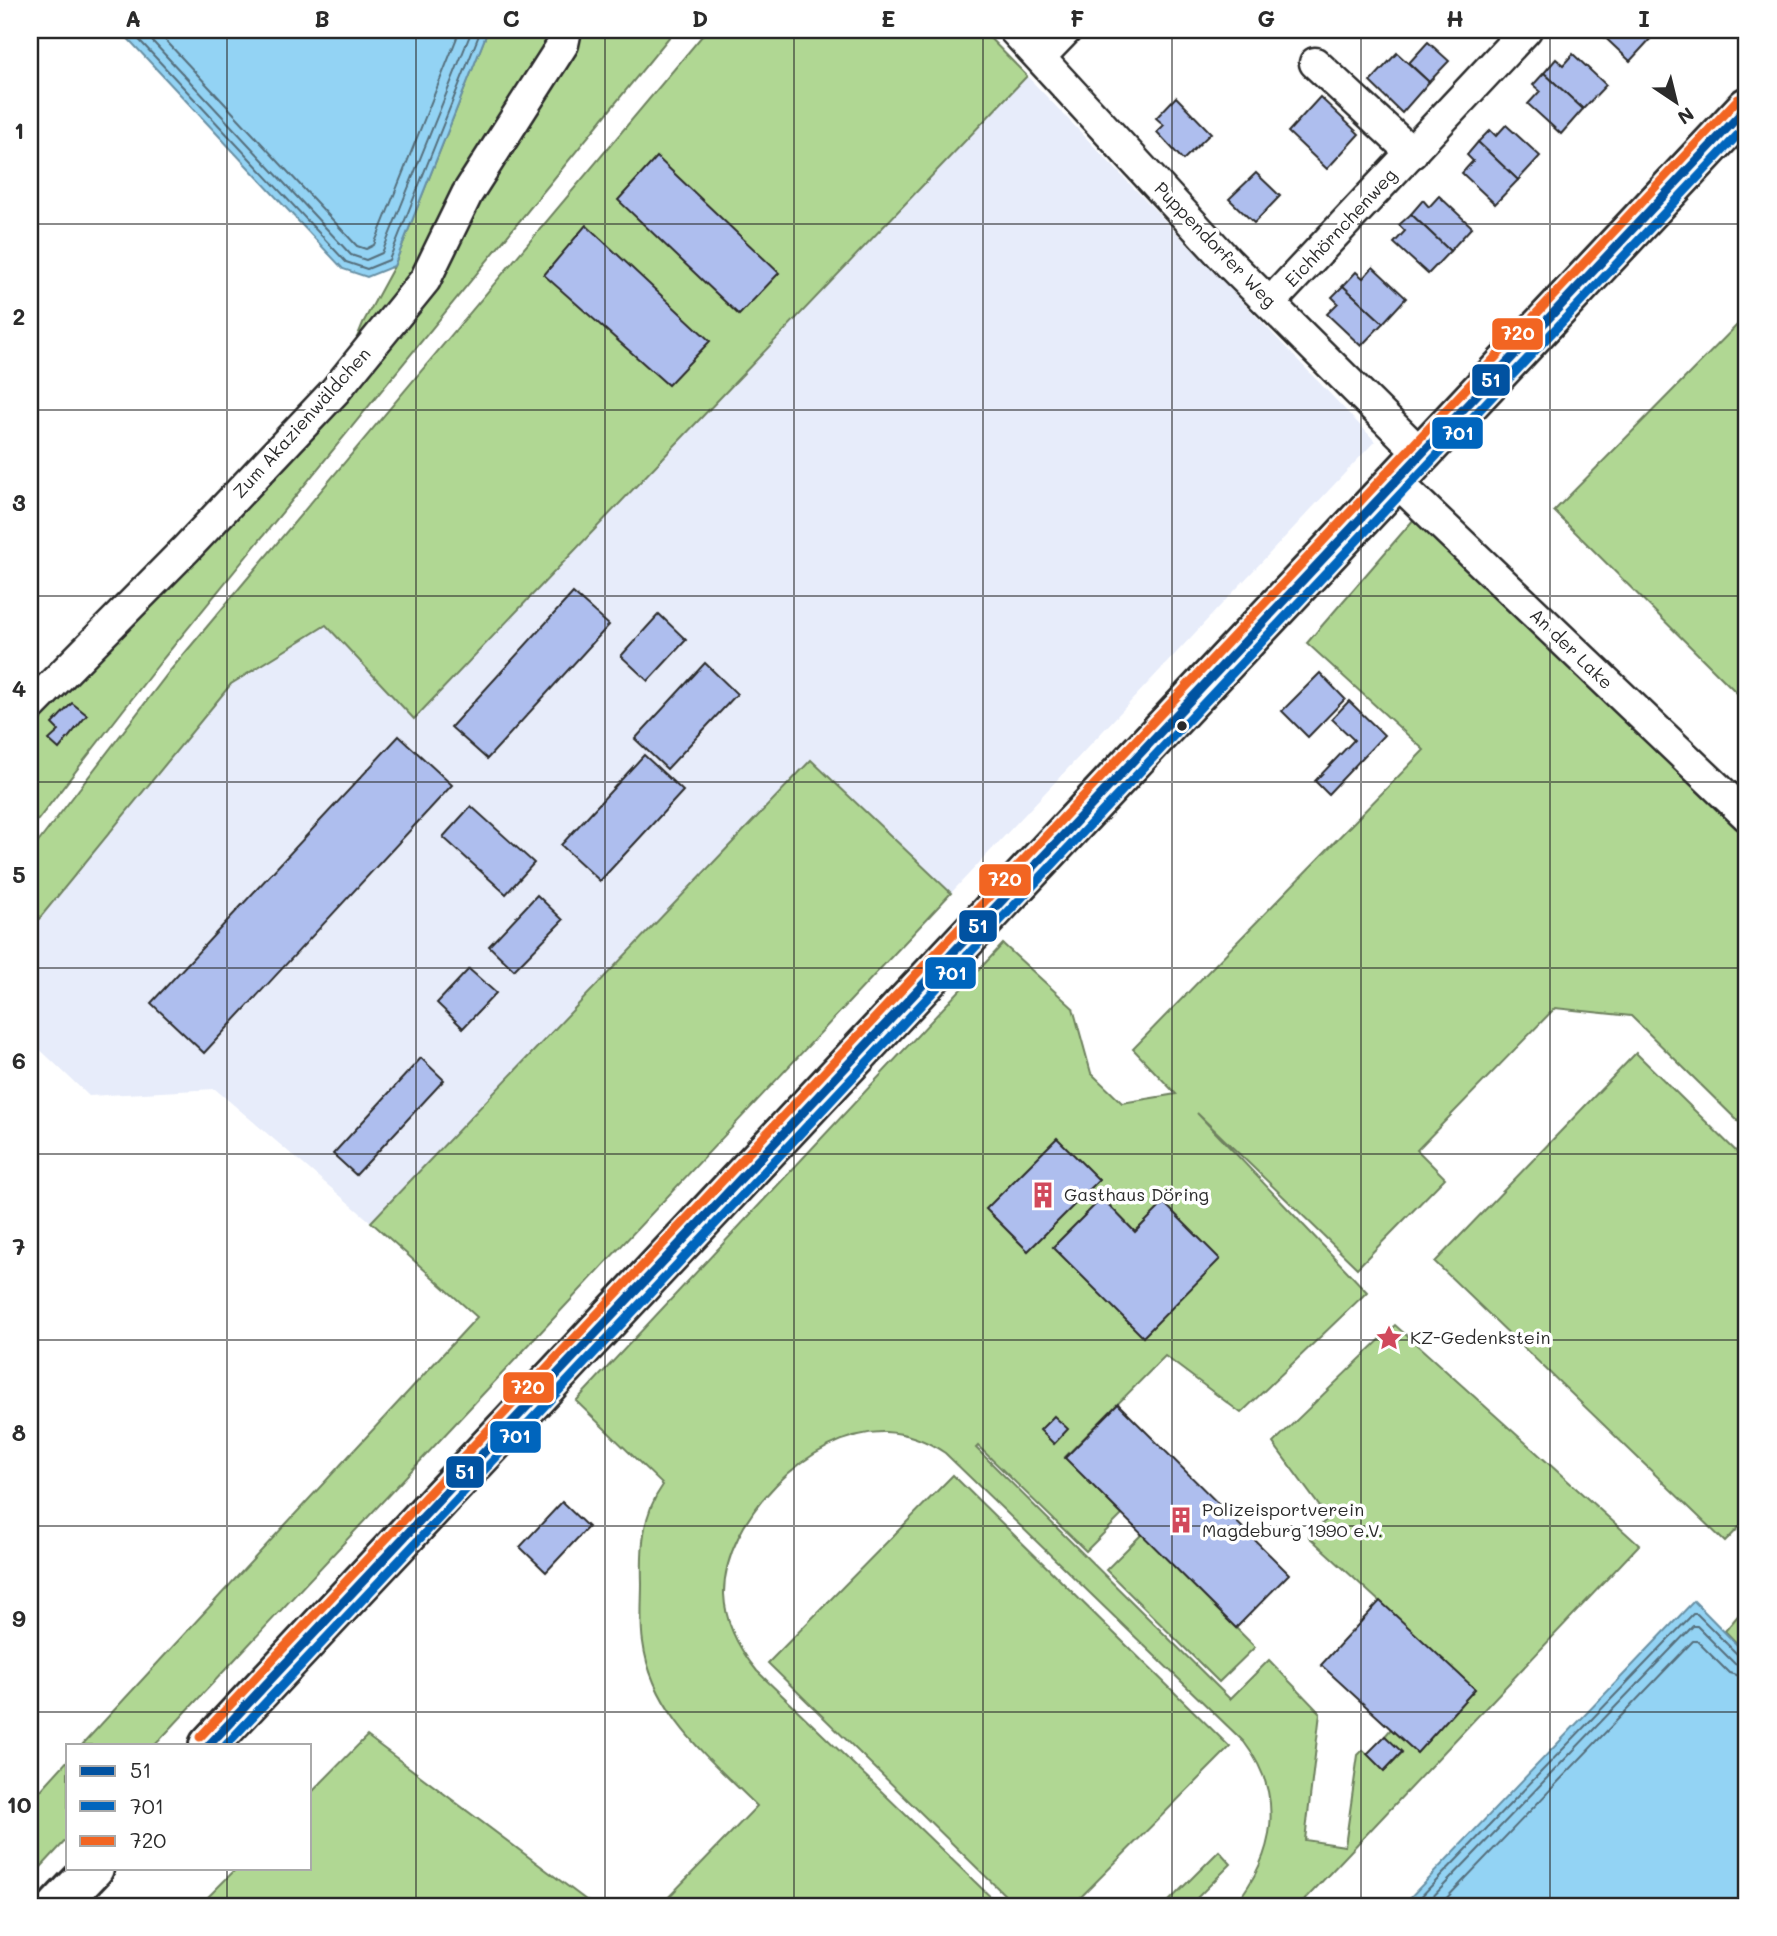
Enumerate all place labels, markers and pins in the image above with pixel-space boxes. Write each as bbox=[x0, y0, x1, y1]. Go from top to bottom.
unlabelled marker bbox=[1175, 719, 1189, 733]
building icon: Gasthaus Döring bbox=[1028, 1180, 1058, 1210]
place label: Gasthaus Döring bbox=[1064, 1182, 1209, 1206]
place icon: KZ-Gedenkstein bbox=[1374, 1323, 1404, 1353]
place label: KZ-Gedenkstein bbox=[1410, 1325, 1551, 1349]
place label: Polizeisportverein Magdeburg 1990 e.V. bbox=[1202, 1497, 1383, 1542]
building icon: Polizeisportverein Magdeburg 1990 e.V. bbox=[1166, 1505, 1196, 1535]

